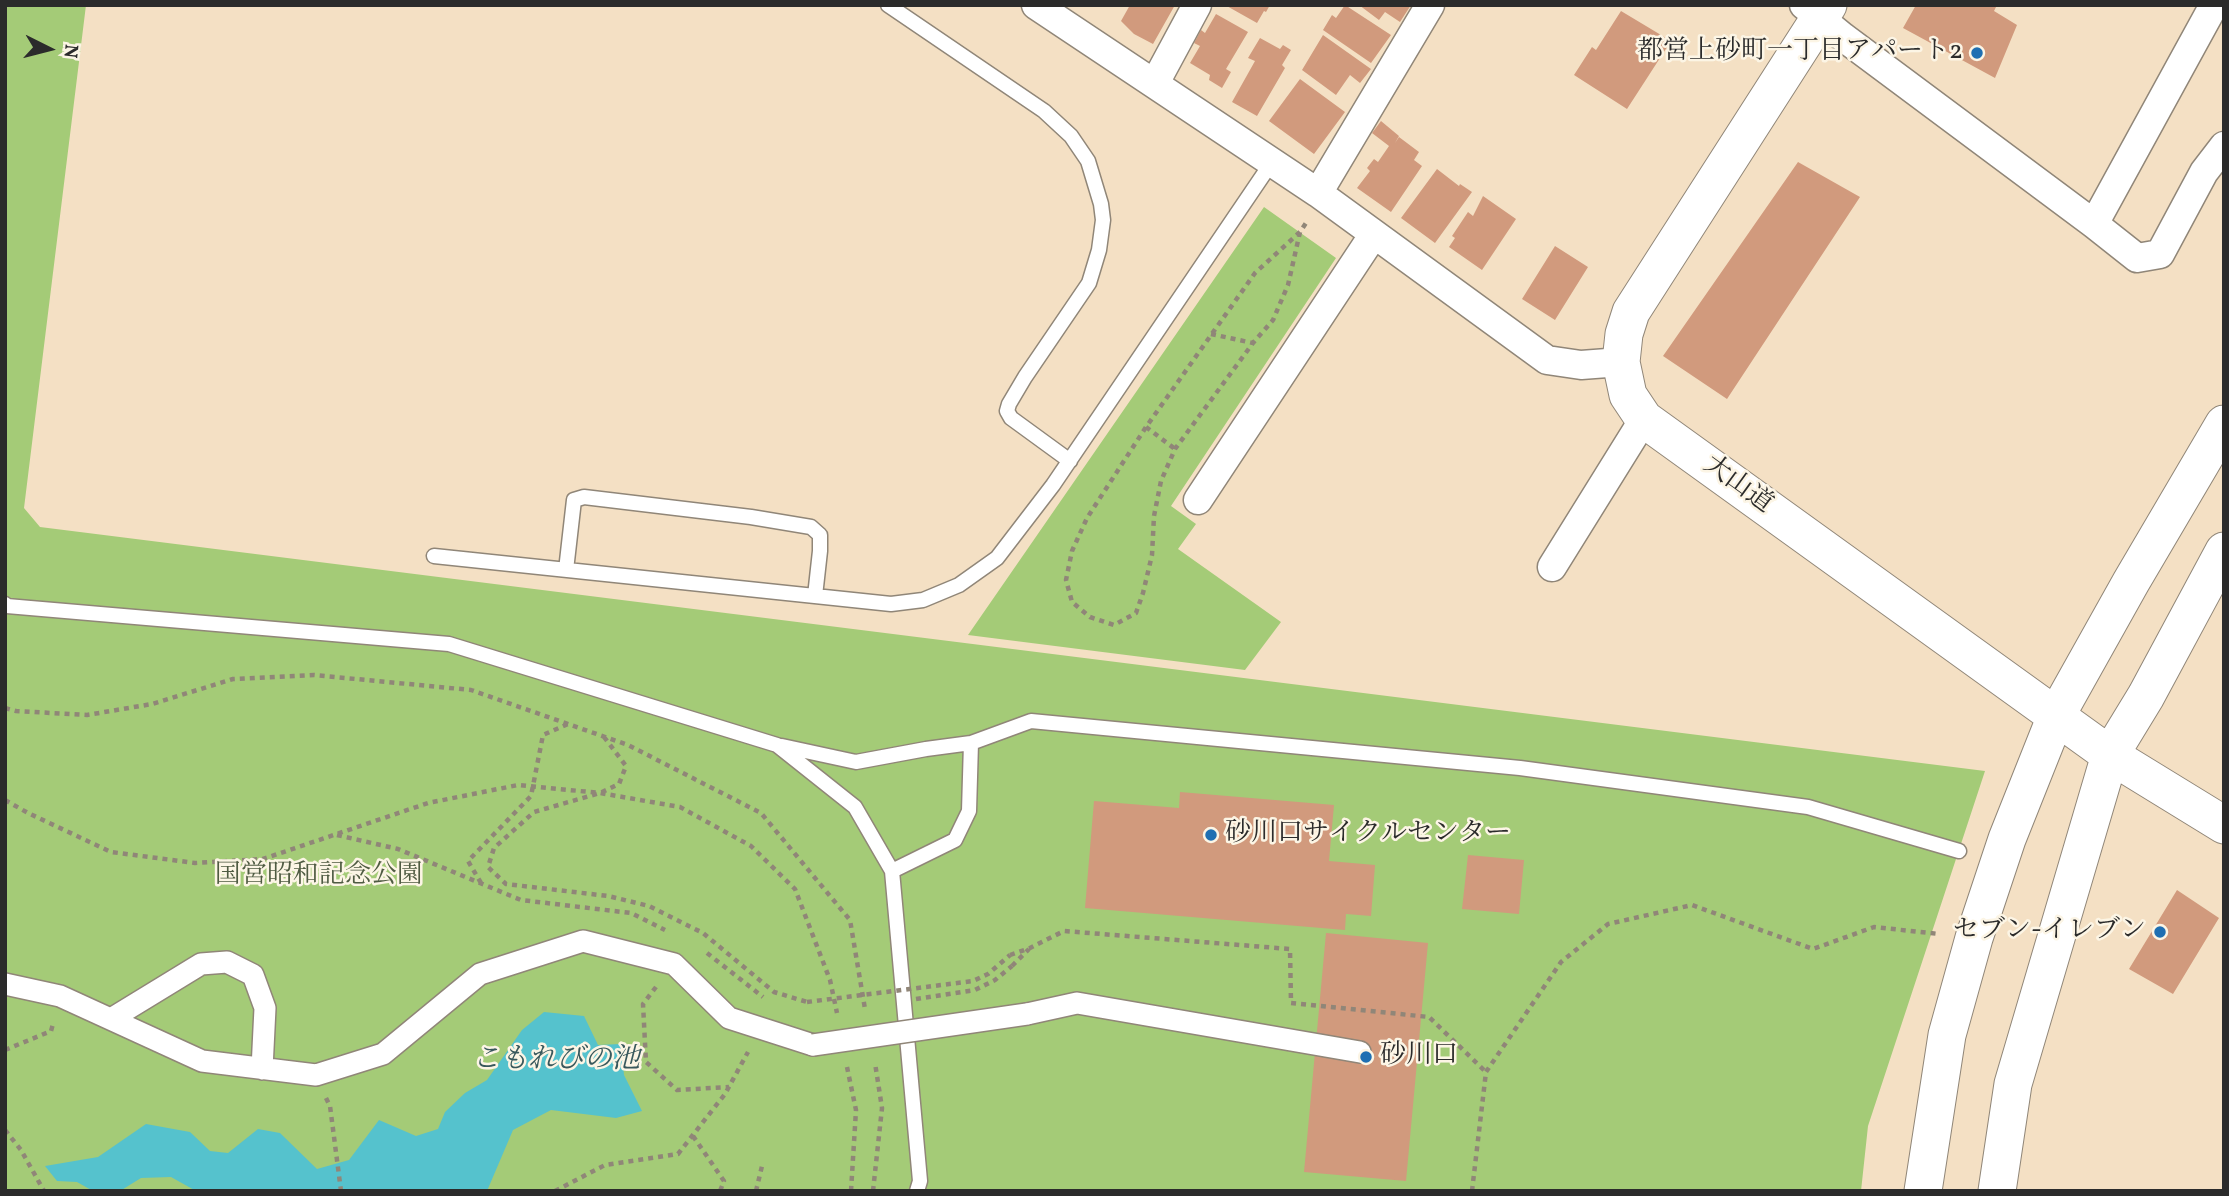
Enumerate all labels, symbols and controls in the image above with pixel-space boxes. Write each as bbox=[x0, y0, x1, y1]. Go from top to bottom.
north arrow bbox=[14, 14, 84, 84]
place label: 都営上砂町一丁目アパート2 bbox=[1637, 37, 1963, 69]
text: N bbox=[56, 43, 84, 59]
marker: 都営上砂町一丁目アパート2 bbox=[1969, 45, 1985, 61]
street label: 大山道 bbox=[1696, 450, 1778, 522]
place label: 砂川口サイクルセンター bbox=[1225, 819, 1511, 851]
marker: 砂川口サイクルセンター bbox=[1203, 827, 1219, 843]
park label: 国営昭和記念公園 bbox=[215, 861, 423, 893]
place label: セブン-イレブン bbox=[1953, 916, 2146, 948]
marker: セブン-イレブン bbox=[2152, 924, 2168, 940]
place label: 砂川口 bbox=[1380, 1041, 1458, 1073]
water label: こもれびの池 bbox=[472, 1045, 640, 1079]
marker: 砂川口 bbox=[1358, 1049, 1374, 1065]

